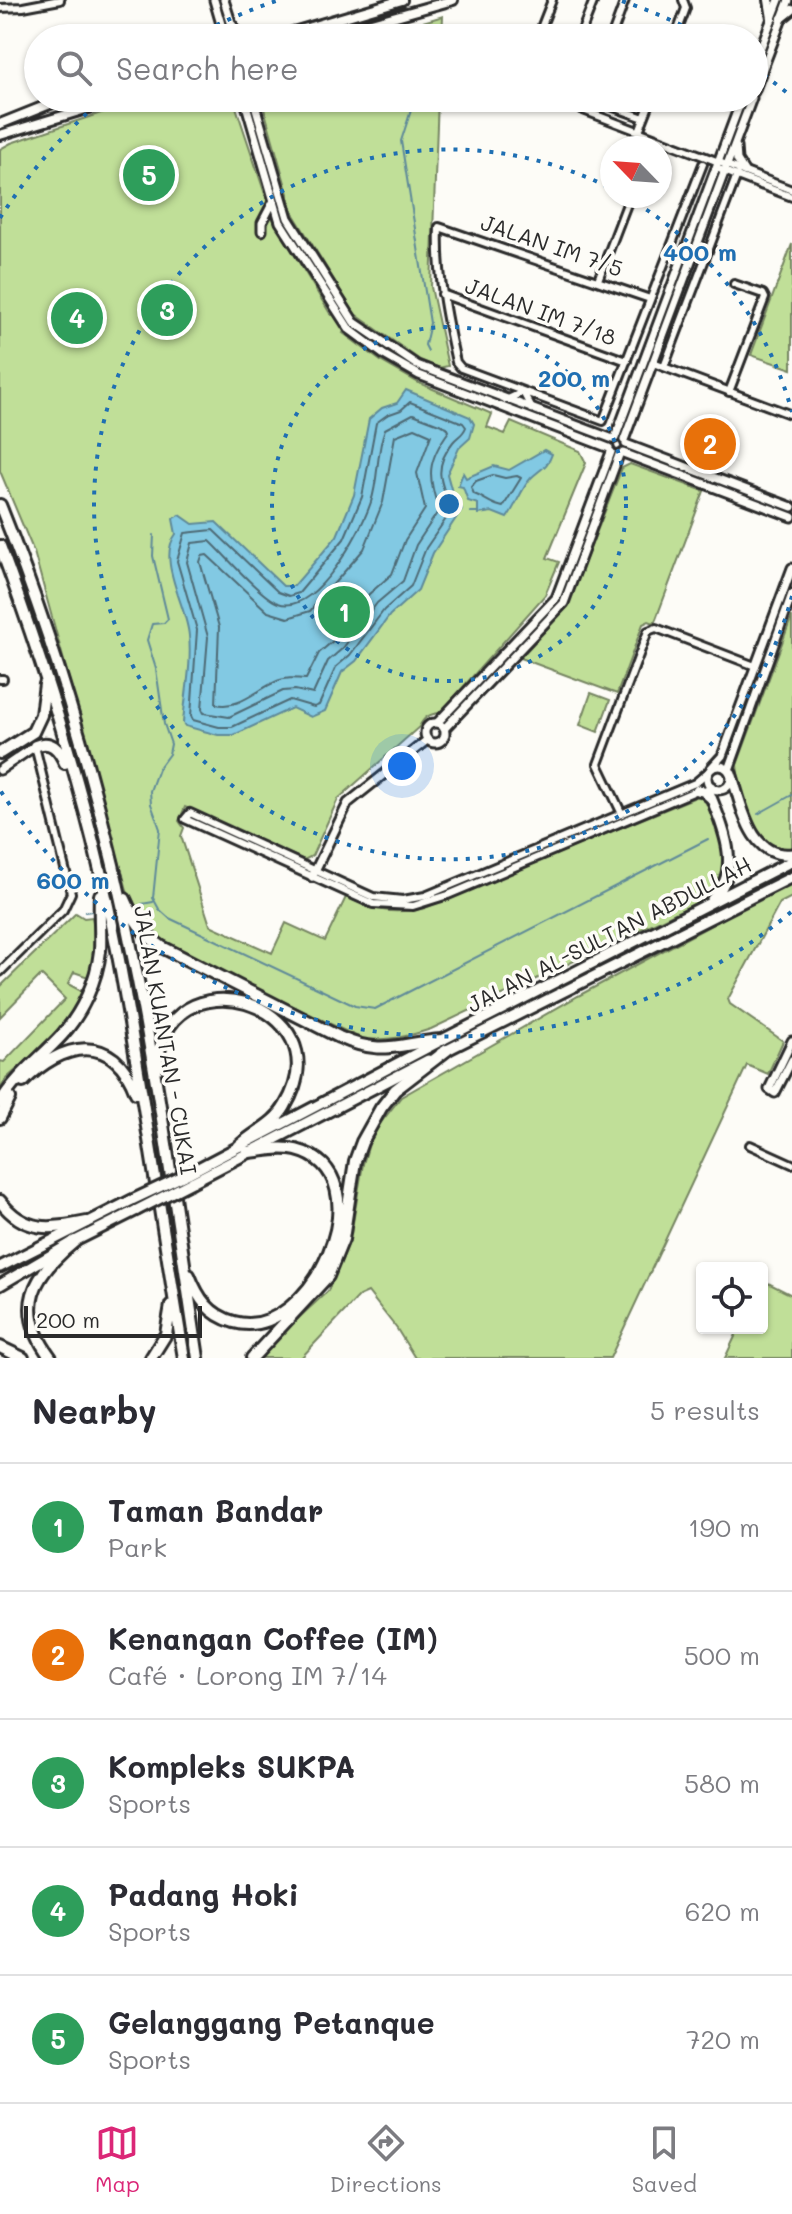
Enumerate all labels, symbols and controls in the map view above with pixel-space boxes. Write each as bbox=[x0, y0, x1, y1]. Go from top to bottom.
search box bbox=[24, 24, 768, 112]
icon: search bbox=[52, 46, 96, 90]
text: Search here bbox=[116, 48, 299, 88]
north arrow bbox=[600, 136, 672, 208]
pin: 5 bbox=[123, 145, 175, 205]
street label: JALAN IM 7/5 bbox=[477, 207, 627, 283]
text: 400 m bbox=[663, 236, 737, 267]
street label: JALAN IM 7/18 bbox=[462, 270, 620, 352]
pin: 3 bbox=[141, 280, 193, 340]
pin: 4 bbox=[51, 288, 103, 348]
text: 200 m bbox=[538, 362, 610, 393]
pin: 2 bbox=[684, 414, 736, 474]
centre of rings bbox=[435, 490, 463, 518]
pin: 1 bbox=[318, 582, 370, 642]
your location bbox=[382, 746, 422, 786]
street label: JALAN AL-SULTAN ABDULLAH bbox=[462, 849, 756, 1019]
text: 600 m bbox=[36, 864, 110, 895]
street label: JALAN KUANTAN - CUKAI bbox=[128, 903, 204, 1177]
map controls bbox=[696, 1262, 768, 1334]
button: locate bbox=[696, 1262, 768, 1334]
scale bar bbox=[24, 1302, 202, 1338]
text: 200 m bbox=[36, 1305, 100, 1334]
text: Nearby bbox=[32, 1388, 157, 1433]
text: 5 results bbox=[650, 1393, 760, 1427]
text: Taman Bandar bbox=[108, 1490, 323, 1530]
text: 1 bbox=[52, 1510, 64, 1544]
text: 190 m bbox=[688, 1510, 760, 1544]
text: Park bbox=[108, 1530, 167, 1564]
text: Kenangan Coffee (IM) bbox=[108, 1618, 438, 1658]
text: 2 bbox=[51, 1638, 65, 1672]
text: 500 m bbox=[684, 1638, 760, 1672]
text: Café · Lorong IM 7/14 bbox=[108, 1658, 387, 1692]
text: Kompleks SUKPA bbox=[108, 1746, 355, 1786]
text: 3 bbox=[50, 1766, 66, 1800]
text: 580 m bbox=[684, 1766, 760, 1800]
text: Sports bbox=[108, 1786, 191, 1820]
text: Padang Hoki bbox=[108, 1874, 299, 1914]
text: 4 bbox=[50, 1894, 66, 1928]
text: 620 m bbox=[685, 1894, 760, 1928]
text: Sports bbox=[108, 1914, 191, 1948]
text: Gelanggang Petanque bbox=[108, 2002, 435, 2042]
text: 5 bbox=[50, 2022, 66, 2056]
text: 720 m bbox=[686, 2022, 760, 2056]
text: Sports bbox=[108, 2042, 191, 2076]
tab: Map bbox=[95, 2121, 140, 2198]
tab: Directions bbox=[330, 2121, 442, 2198]
tab: Saved bbox=[632, 2121, 697, 2198]

